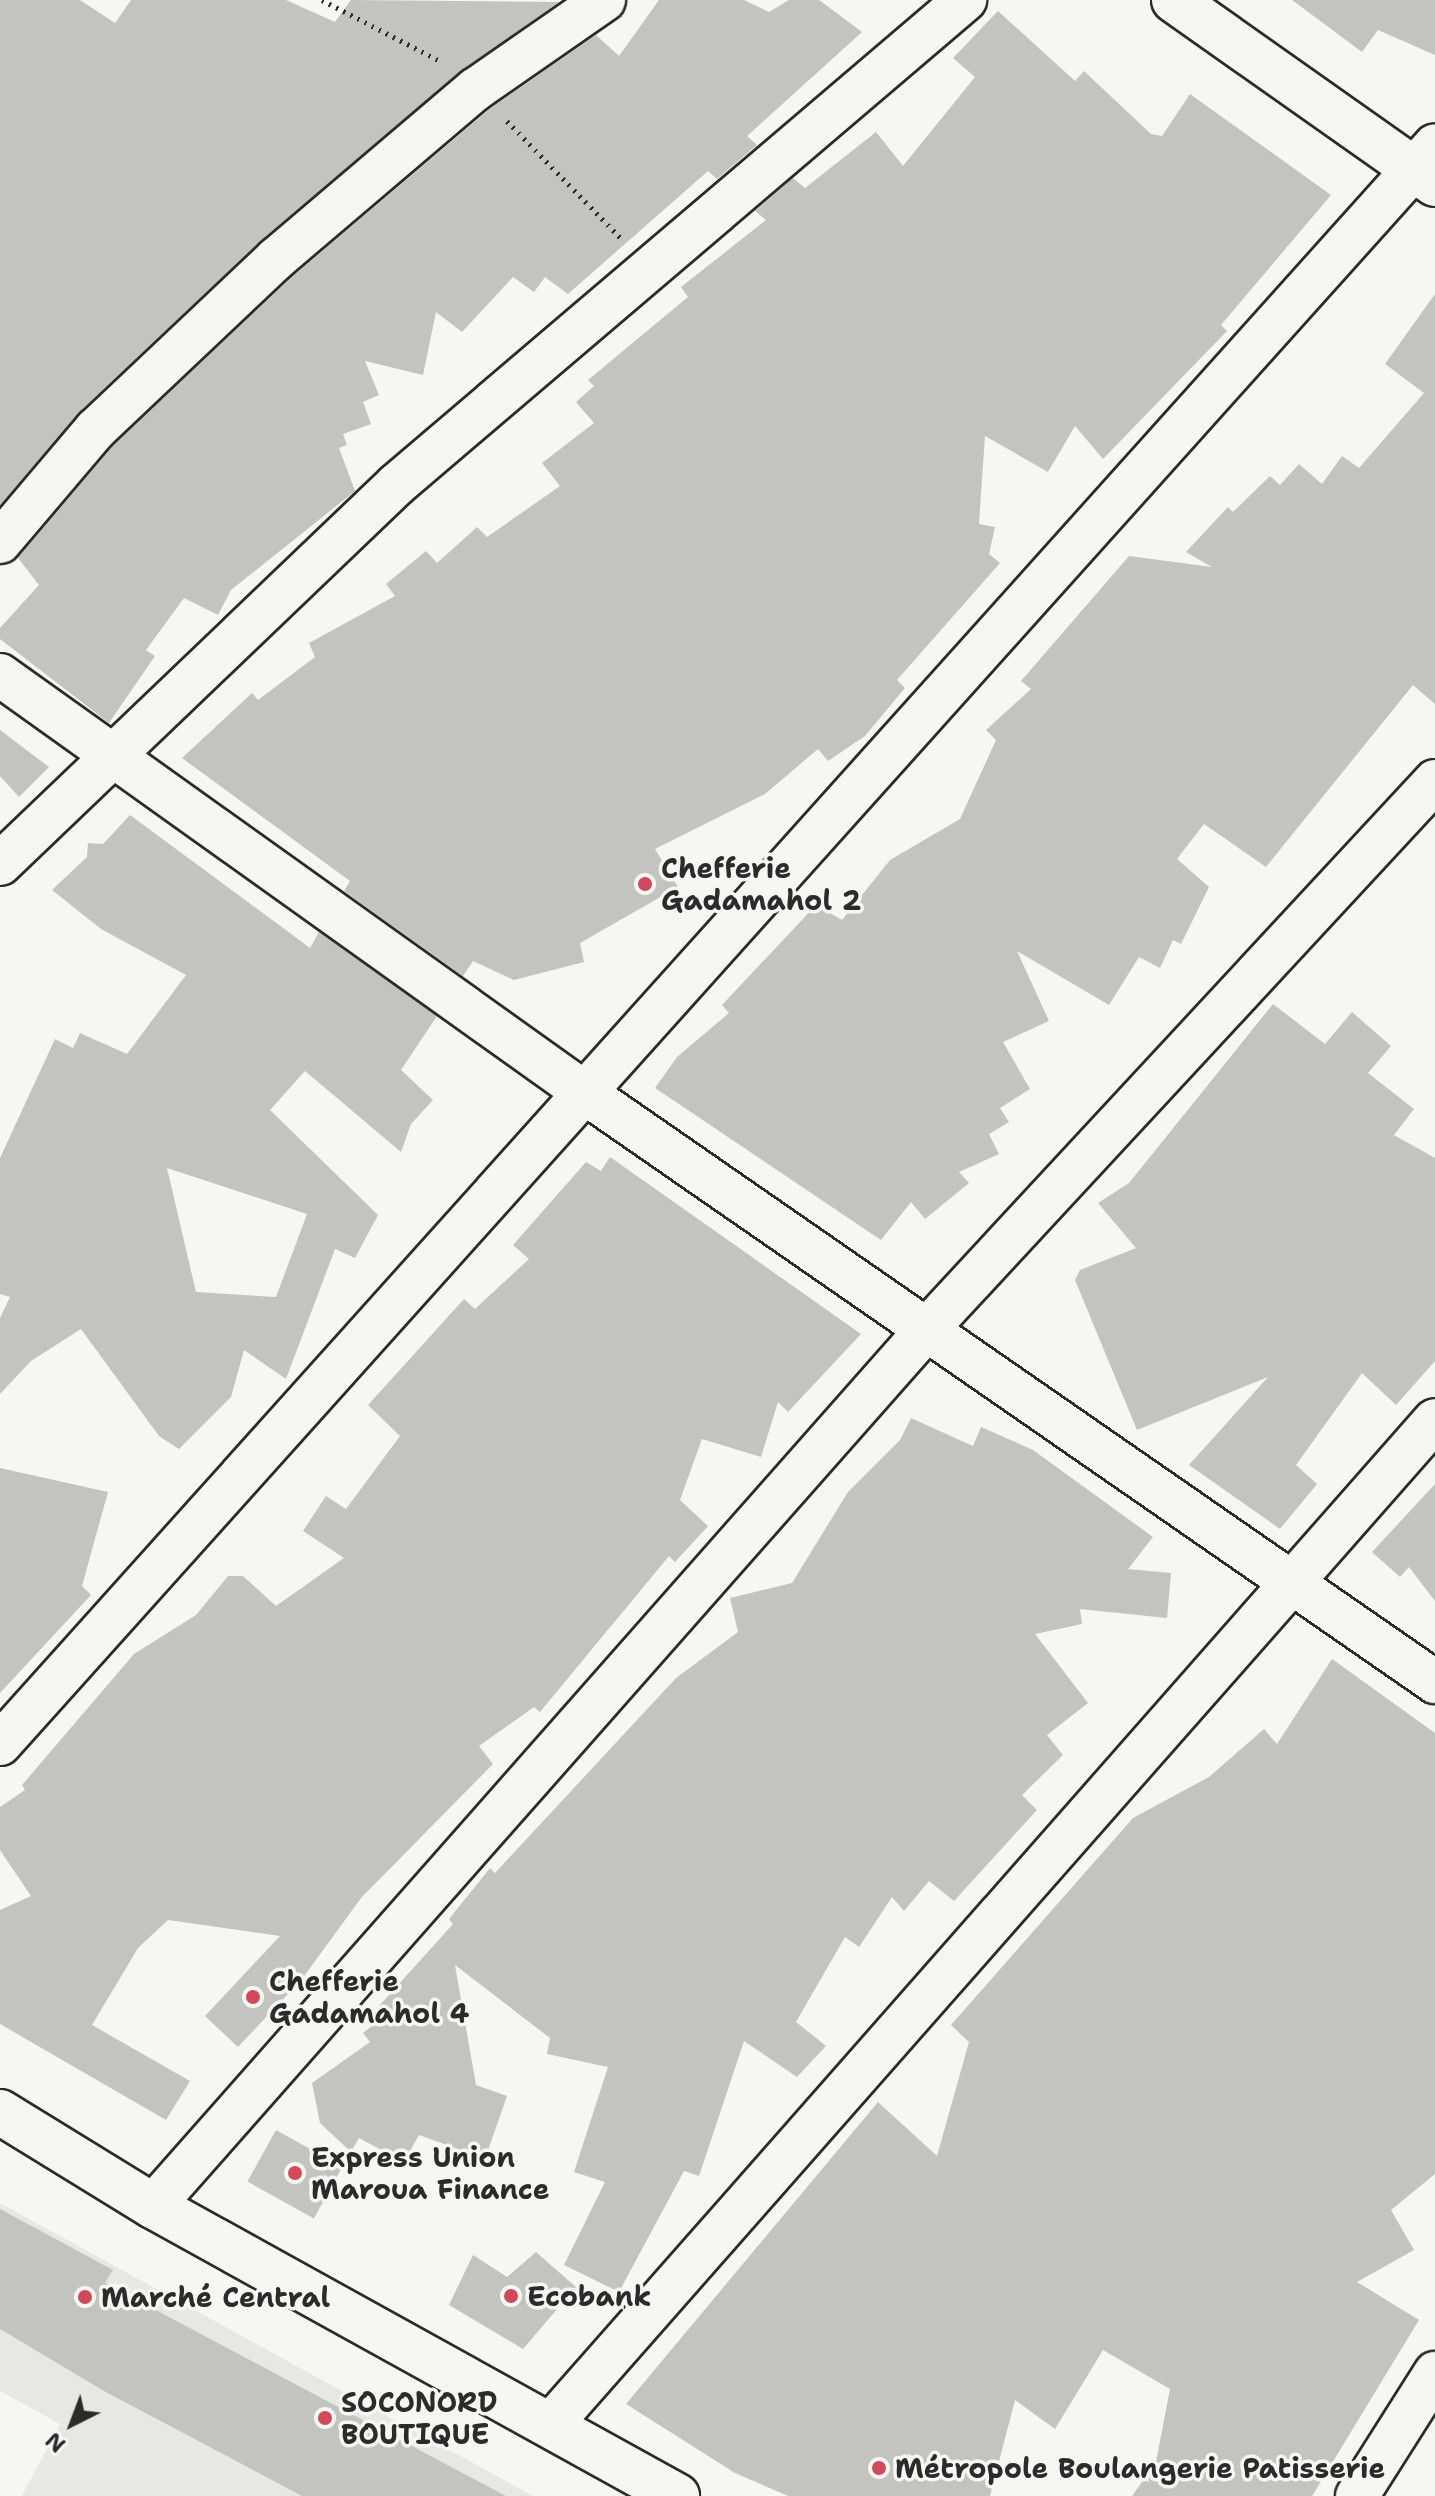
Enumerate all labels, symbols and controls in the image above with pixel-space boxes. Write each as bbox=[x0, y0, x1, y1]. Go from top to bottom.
place label: Chefferie Gadamahol 2 bbox=[661, 851, 861, 917]
marker: Chefferie Gadamahol 2 bbox=[636, 875, 654, 893]
place label: Chefferie Gadamahol 4 bbox=[269, 1964, 469, 2030]
marker: Chefferie Gadamahol 4 bbox=[244, 1988, 262, 2006]
place label: Express Union Maroua Finance bbox=[311, 2140, 550, 2206]
marker: Express Union Maroua Finance bbox=[286, 2164, 304, 2182]
place label: Ecobank bbox=[527, 2279, 652, 2313]
place label: Marché Central bbox=[101, 2280, 330, 2314]
marker: Ecobank bbox=[502, 2287, 520, 2305]
marker: Marché Central bbox=[76, 2288, 94, 2306]
north arrow bbox=[32, 2384, 112, 2464]
place label: SOCONORD BOUTIQUE bbox=[341, 2385, 497, 2451]
marker: SOCONORD BOUTIQUE bbox=[316, 2409, 334, 2427]
text: N bbox=[39, 2426, 72, 2459]
place label: Métropole Boulangerie Patisserie bbox=[895, 2451, 1385, 2485]
marker: Métropole Boulangerie Patisserie bbox=[870, 2459, 888, 2477]

